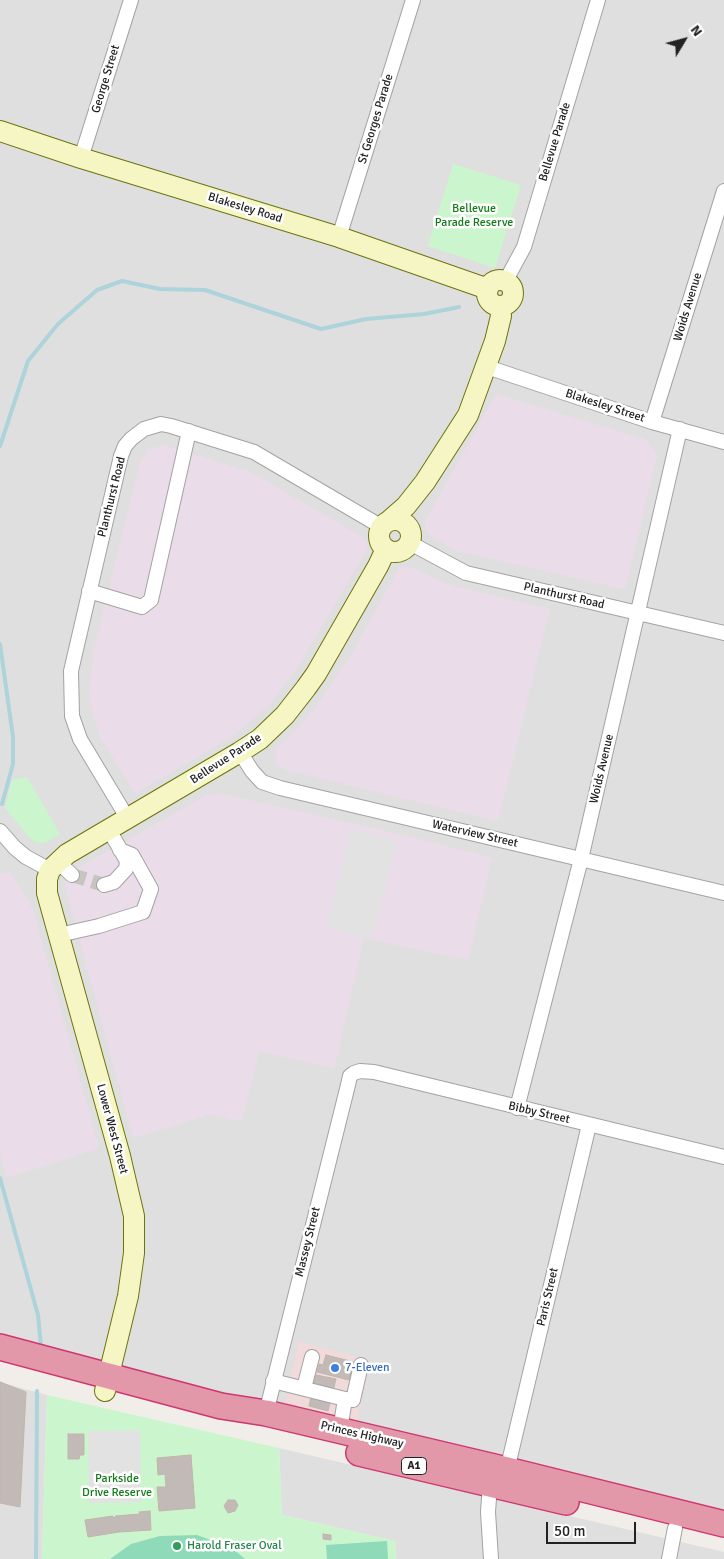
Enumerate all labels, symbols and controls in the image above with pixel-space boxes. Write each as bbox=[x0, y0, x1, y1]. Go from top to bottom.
north arrow bbox=[659, 15, 709, 65]
text: N bbox=[687, 22, 706, 40]
street label: George Street bbox=[89, 43, 123, 115]
street label: St Georges Parade bbox=[355, 72, 397, 166]
street label: Bellevue Parade bbox=[536, 101, 574, 183]
street label: Blakesley Road bbox=[206, 190, 284, 226]
park label: Bellevue Parade Reserve bbox=[435, 202, 513, 230]
street label: Woids Avenue bbox=[671, 271, 705, 343]
street label: Blakesley Street bbox=[563, 386, 647, 426]
street label: Planthurst Road bbox=[95, 455, 129, 539]
street label: Planthurst Road bbox=[522, 580, 606, 612]
street label: Bellevue Parade bbox=[188, 731, 264, 787]
street label: Woids Avenue bbox=[587, 733, 617, 805]
street label: Waterview Street bbox=[431, 817, 519, 851]
street label: Lower West Street bbox=[93, 1082, 131, 1176]
street label: Bibby Street bbox=[507, 1099, 571, 1127]
street label: Massey Street bbox=[292, 1206, 324, 1278]
street label: Paris Street bbox=[534, 1266, 562, 1328]
place label: 7-Eleven bbox=[345, 1361, 390, 1375]
marker: 7-Eleven bbox=[329, 1362, 341, 1374]
street label: Princes Highway bbox=[319, 1418, 405, 1452]
road number: A1 bbox=[402, 1458, 426, 1474]
park label: Parkside Drive Reserve bbox=[82, 1472, 152, 1500]
scale bar bbox=[549, 1512, 639, 1544]
text: 50 m bbox=[554, 1522, 585, 1540]
place label: Harold Fraser Oval bbox=[187, 1539, 282, 1553]
marker: Harold Fraser Oval bbox=[171, 1540, 183, 1552]

